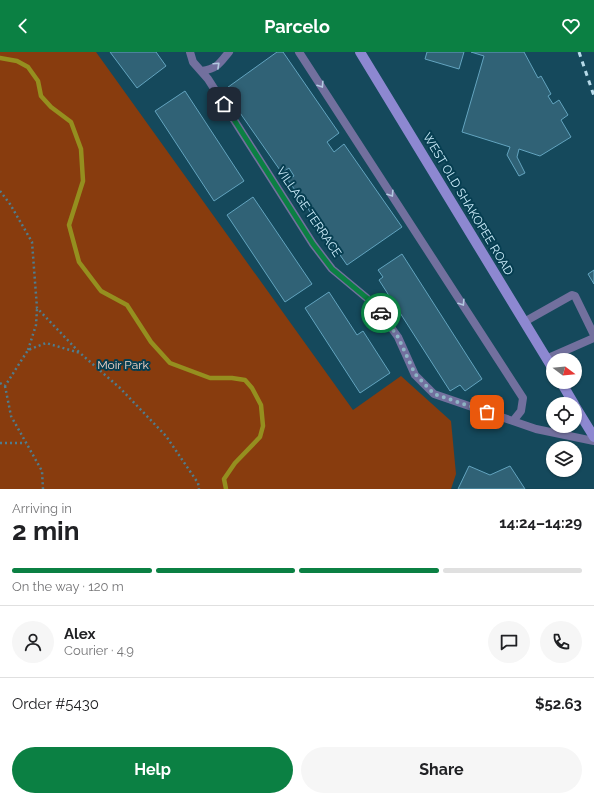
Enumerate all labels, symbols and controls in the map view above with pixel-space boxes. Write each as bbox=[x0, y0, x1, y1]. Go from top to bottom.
icon: back bbox=[12, 15, 34, 37]
icon: heart bbox=[560, 15, 582, 37]
text: Parcelo bbox=[264, 16, 330, 37]
one-way arrow bbox=[212, 62, 220, 69]
one-way arrow bbox=[316, 81, 323, 88]
pin bbox=[207, 87, 241, 121]
icon: home bbox=[213, 93, 235, 115]
street label: WEST OLD SHAKOPEE ROAD bbox=[420, 130, 516, 278]
street label: VILLAGE TERRACE bbox=[274, 165, 344, 259]
one-way arrow bbox=[386, 190, 394, 197]
courier bbox=[361, 293, 401, 333]
one-way arrow bbox=[457, 299, 464, 306]
icon: car bbox=[370, 302, 392, 324]
north arrow bbox=[546, 353, 582, 389]
map controls bbox=[546, 353, 582, 477]
park label: Moir Park bbox=[97, 358, 149, 372]
pin bbox=[470, 395, 504, 429]
button: locate bbox=[546, 397, 582, 433]
icon: bag bbox=[476, 401, 498, 423]
button: layers bbox=[546, 441, 582, 477]
text: Arriving in bbox=[12, 501, 72, 516]
text: 14:24–14:29 bbox=[499, 514, 582, 532]
text: 2 min bbox=[12, 516, 79, 546]
text: On the way · 120 m bbox=[12, 579, 124, 594]
button: person bbox=[12, 621, 54, 663]
button: chat bbox=[488, 621, 530, 663]
button: phone bbox=[540, 621, 582, 663]
text: Alex bbox=[64, 625, 95, 643]
text: Courier · 4.9 bbox=[64, 643, 134, 658]
text: Order #5430 bbox=[12, 695, 99, 713]
text: $52.63 bbox=[535, 695, 582, 713]
button: Help bbox=[12, 747, 293, 793]
button: Share bbox=[301, 747, 582, 793]

